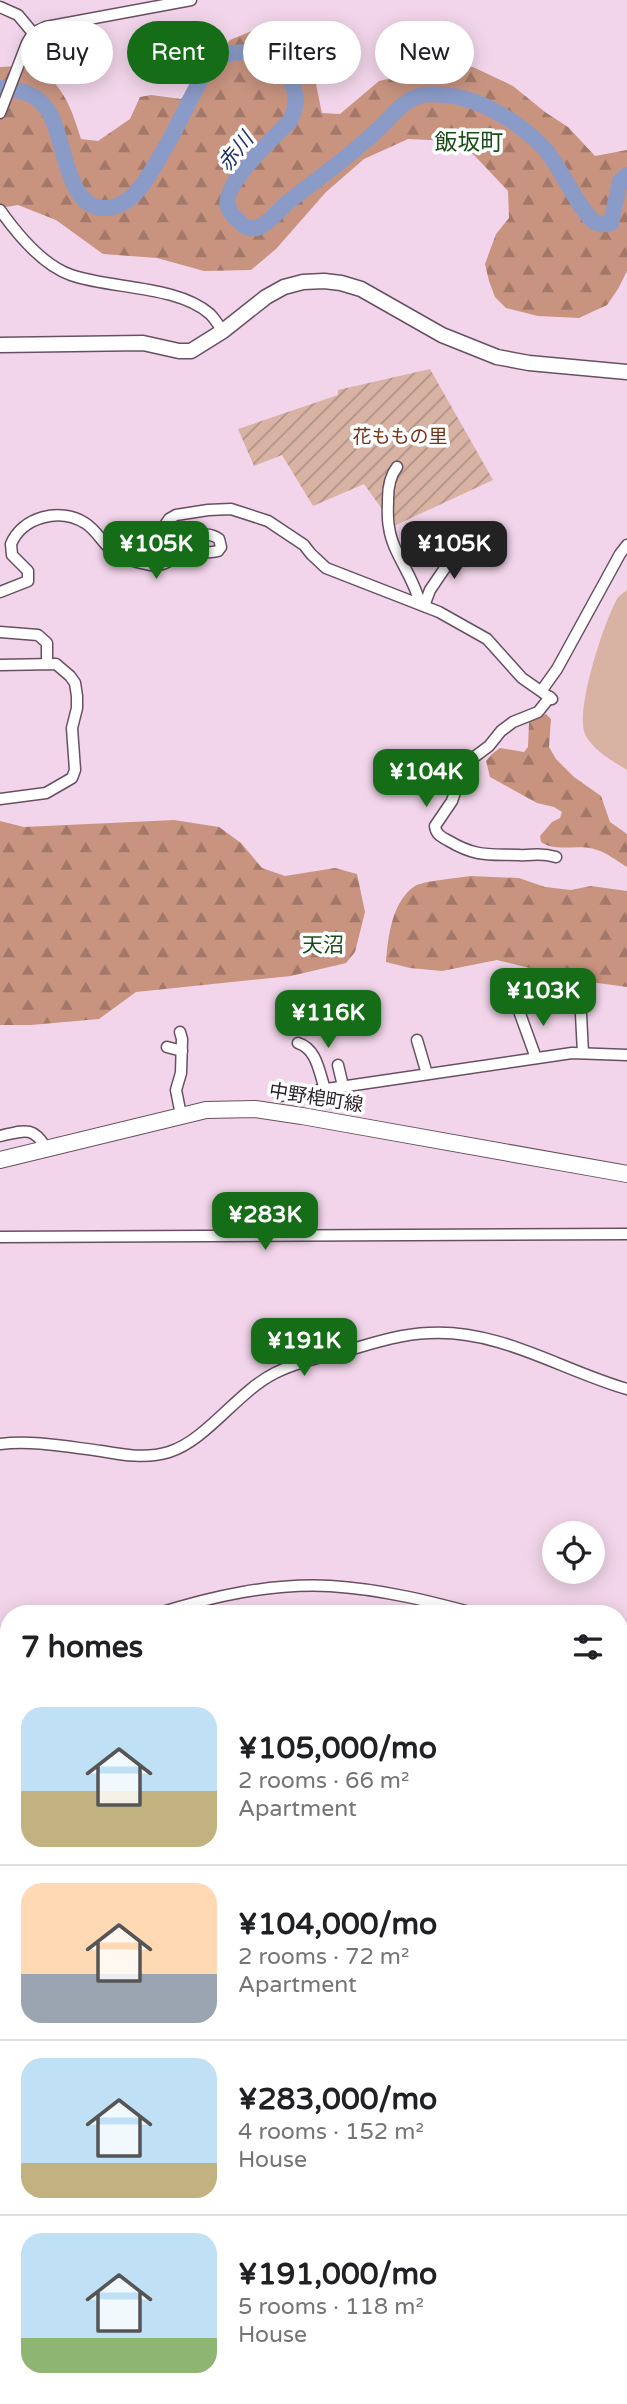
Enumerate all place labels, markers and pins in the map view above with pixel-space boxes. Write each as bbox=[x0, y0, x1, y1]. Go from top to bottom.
pin: ¥105K bbox=[107, 522, 205, 581]
pin: ¥105K bbox=[405, 522, 503, 581]
pin: ¥104K bbox=[377, 750, 475, 809]
pin: ¥103K bbox=[494, 968, 592, 1028]
pin: ¥116K bbox=[279, 990, 377, 1050]
pin: ¥283K bbox=[216, 1192, 314, 1252]
pin: ¥191K bbox=[255, 1318, 353, 1378]

